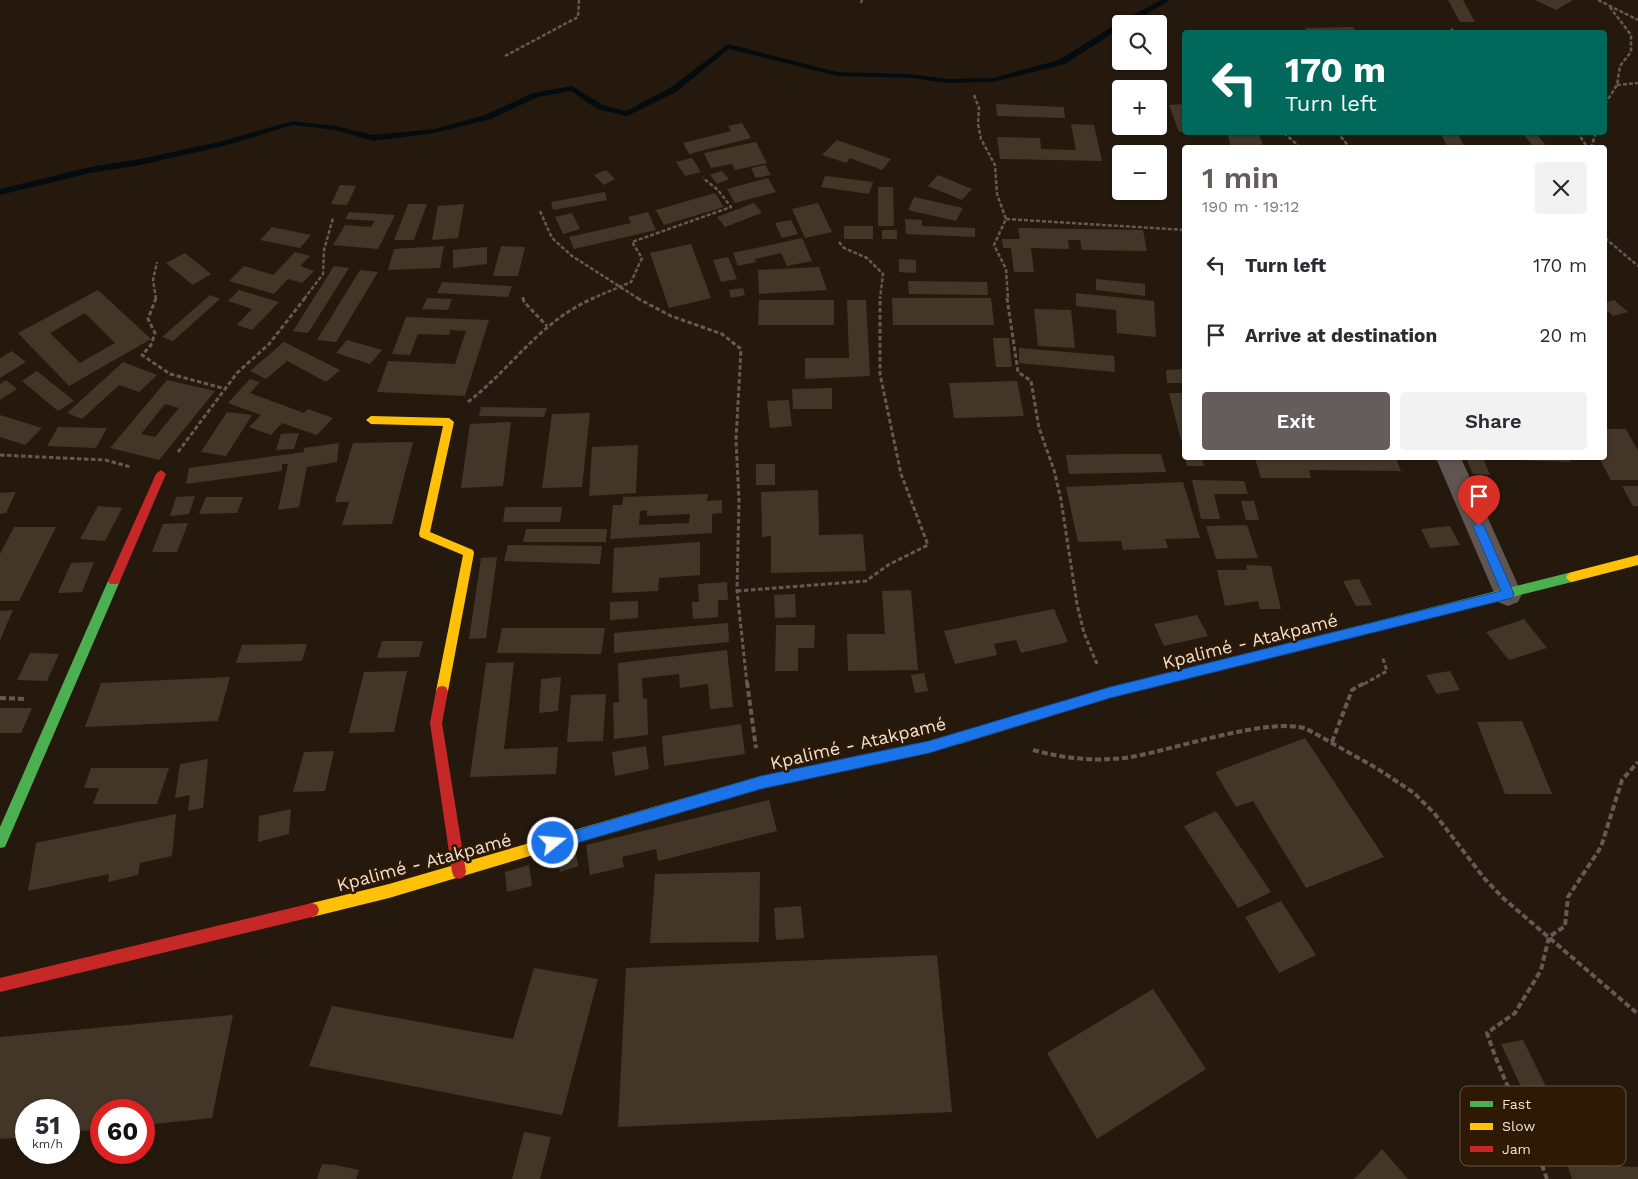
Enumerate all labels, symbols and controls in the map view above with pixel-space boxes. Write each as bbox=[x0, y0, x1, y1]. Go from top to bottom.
map controls bbox=[1112, 15, 1167, 200]
button: search bbox=[1112, 15, 1167, 70]
text: 170 m bbox=[1285, 49, 1386, 91]
icon: left bbox=[1202, 50, 1267, 115]
button: + bbox=[1112, 80, 1167, 135]
text: Turn left bbox=[1285, 91, 1377, 116]
button: − bbox=[1112, 145, 1167, 200]
text: 1 min bbox=[1202, 160, 1279, 195]
button: close bbox=[1535, 162, 1587, 214]
text: 190 m · 19:12 bbox=[1202, 197, 1299, 216]
icon: left bbox=[1202, 251, 1230, 279]
text: Turn left bbox=[1245, 254, 1326, 277]
text: 170 m bbox=[1533, 254, 1587, 277]
icon: arrive bbox=[1202, 321, 1230, 349]
text: Arrive at destination bbox=[1245, 324, 1437, 347]
text: 20 m bbox=[1540, 324, 1587, 347]
button: Exit bbox=[1202, 392, 1390, 450]
button: Share bbox=[1400, 392, 1587, 450]
pin bbox=[1458, 475, 1500, 526]
icon: arrive bbox=[1465, 482, 1493, 510]
street label: Kpalimé - Atakpamé bbox=[1160, 609, 1340, 673]
street label: Kpalimé - Atakpamé bbox=[768, 713, 948, 773]
position arrow bbox=[526, 816, 578, 868]
street label: Kpalimé - Atakpamé bbox=[334, 829, 514, 895]
legend bbox=[1460, 1086, 1626, 1166]
text: Fast bbox=[1502, 1096, 1531, 1112]
speed limit sign: 60 bbox=[90, 1099, 155, 1164]
text: 51 bbox=[35, 1111, 60, 1140]
text: Slow bbox=[1502, 1118, 1535, 1134]
text: km/h bbox=[32, 1137, 63, 1151]
text: Jam bbox=[1502, 1141, 1531, 1157]

